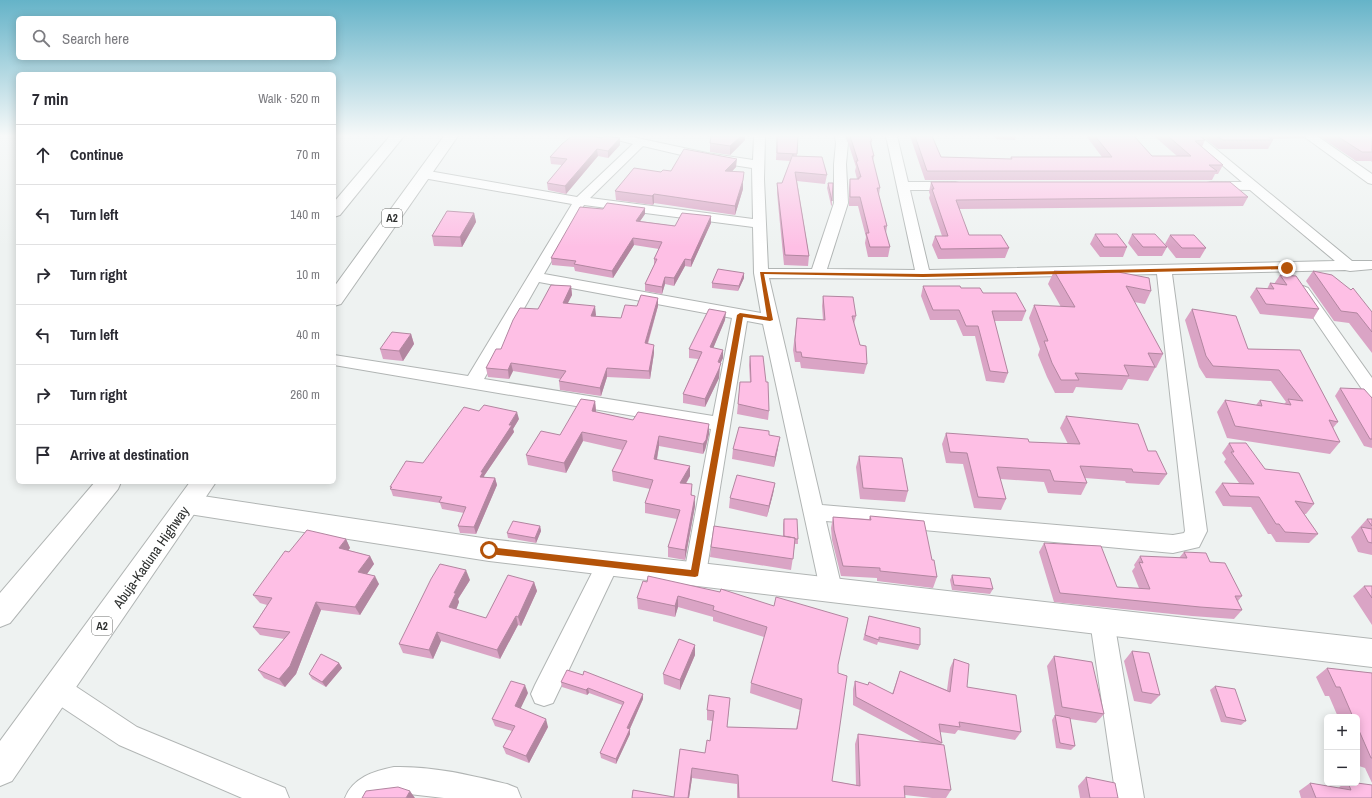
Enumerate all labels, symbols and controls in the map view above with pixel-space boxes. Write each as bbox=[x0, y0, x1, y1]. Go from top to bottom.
search box bbox=[16, 16, 336, 60]
icon: search bbox=[30, 27, 52, 49]
text: Search here bbox=[62, 28, 129, 49]
text: 7 min bbox=[32, 87, 68, 110]
text: Walk · 520 m bbox=[258, 90, 320, 107]
icon: ahead bbox=[32, 144, 54, 166]
text: Continue bbox=[70, 144, 123, 165]
text: 70 m bbox=[296, 146, 320, 163]
icon: left bbox=[32, 204, 54, 226]
text: Turn left bbox=[70, 204, 118, 225]
text: 140 m bbox=[290, 206, 320, 223]
road number: A2 bbox=[382, 209, 402, 227]
route end bbox=[1278, 259, 1296, 277]
icon: right bbox=[32, 264, 54, 286]
text: Turn right bbox=[70, 264, 127, 285]
text: 10 m bbox=[296, 266, 320, 283]
icon: left bbox=[32, 324, 54, 346]
text: Turn left bbox=[70, 324, 118, 345]
text: 40 m bbox=[296, 326, 320, 343]
icon: right bbox=[32, 384, 54, 406]
text: Turn right bbox=[70, 384, 127, 405]
text: 260 m bbox=[290, 386, 320, 403]
icon: arrive bbox=[32, 444, 54, 466]
text: Arrive at destination bbox=[70, 444, 189, 465]
street label: Abuja-Kaduna Highway bbox=[108, 502, 193, 612]
route start bbox=[480, 541, 498, 559]
road number: A2 bbox=[92, 617, 112, 635]
map controls bbox=[1324, 714, 1360, 786]
button: + bbox=[1324, 714, 1360, 750]
button: − bbox=[1324, 750, 1360, 786]

